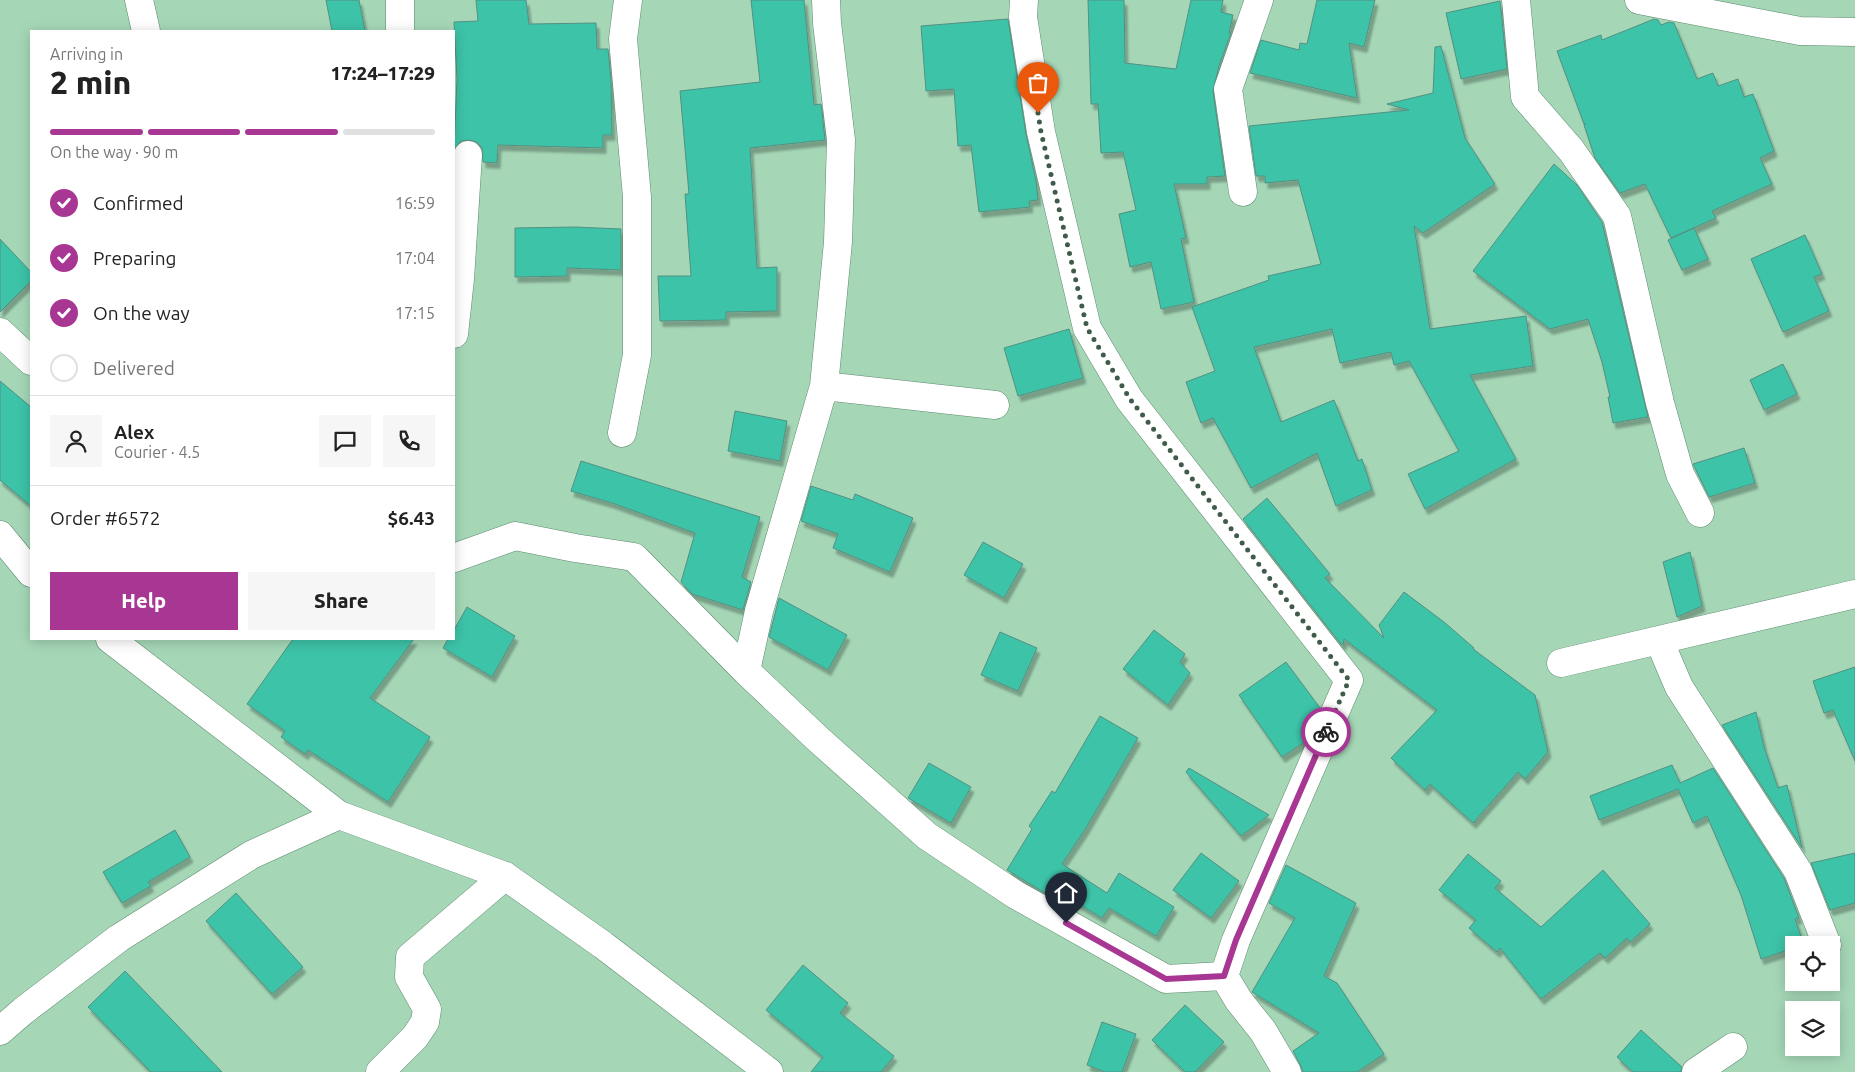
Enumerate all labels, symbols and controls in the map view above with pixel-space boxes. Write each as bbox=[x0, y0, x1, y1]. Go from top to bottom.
text: Arriving in bbox=[50, 45, 123, 63]
text: 17:24–17:29 bbox=[330, 62, 435, 84]
pin bbox=[1017, 62, 1059, 113]
text: 2 min bbox=[50, 64, 131, 100]
icon: bag bbox=[1024, 69, 1052, 97]
text: On the way · 90 m bbox=[50, 143, 178, 161]
icon: check bbox=[50, 189, 78, 217]
text: Confirmed bbox=[93, 192, 184, 214]
text: 16:59 bbox=[395, 194, 435, 212]
icon: check bbox=[50, 244, 78, 272]
text: Preparing bbox=[93, 247, 177, 269]
text: 17:04 bbox=[395, 249, 435, 267]
icon: check bbox=[50, 299, 78, 327]
text: On the way bbox=[93, 302, 190, 324]
text: 17:15 bbox=[395, 304, 435, 322]
text: Delivered bbox=[93, 357, 175, 379]
button: person bbox=[50, 415, 102, 467]
button: chat bbox=[319, 415, 371, 467]
button: phone bbox=[383, 415, 435, 467]
text: Alex bbox=[114, 421, 154, 443]
text: Courier · 4.5 bbox=[114, 443, 200, 461]
text: Order #6572 bbox=[50, 507, 160, 529]
text: $6.43 bbox=[387, 507, 435, 529]
button: Help bbox=[50, 572, 238, 630]
button: Share bbox=[248, 572, 435, 630]
courier bbox=[1301, 707, 1351, 757]
icon: bike bbox=[1312, 718, 1340, 746]
pin bbox=[1045, 872, 1087, 923]
icon: home bbox=[1052, 879, 1080, 907]
map controls bbox=[1785, 936, 1840, 1056]
button: locate bbox=[1785, 936, 1840, 991]
button: layers bbox=[1785, 1001, 1840, 1056]

